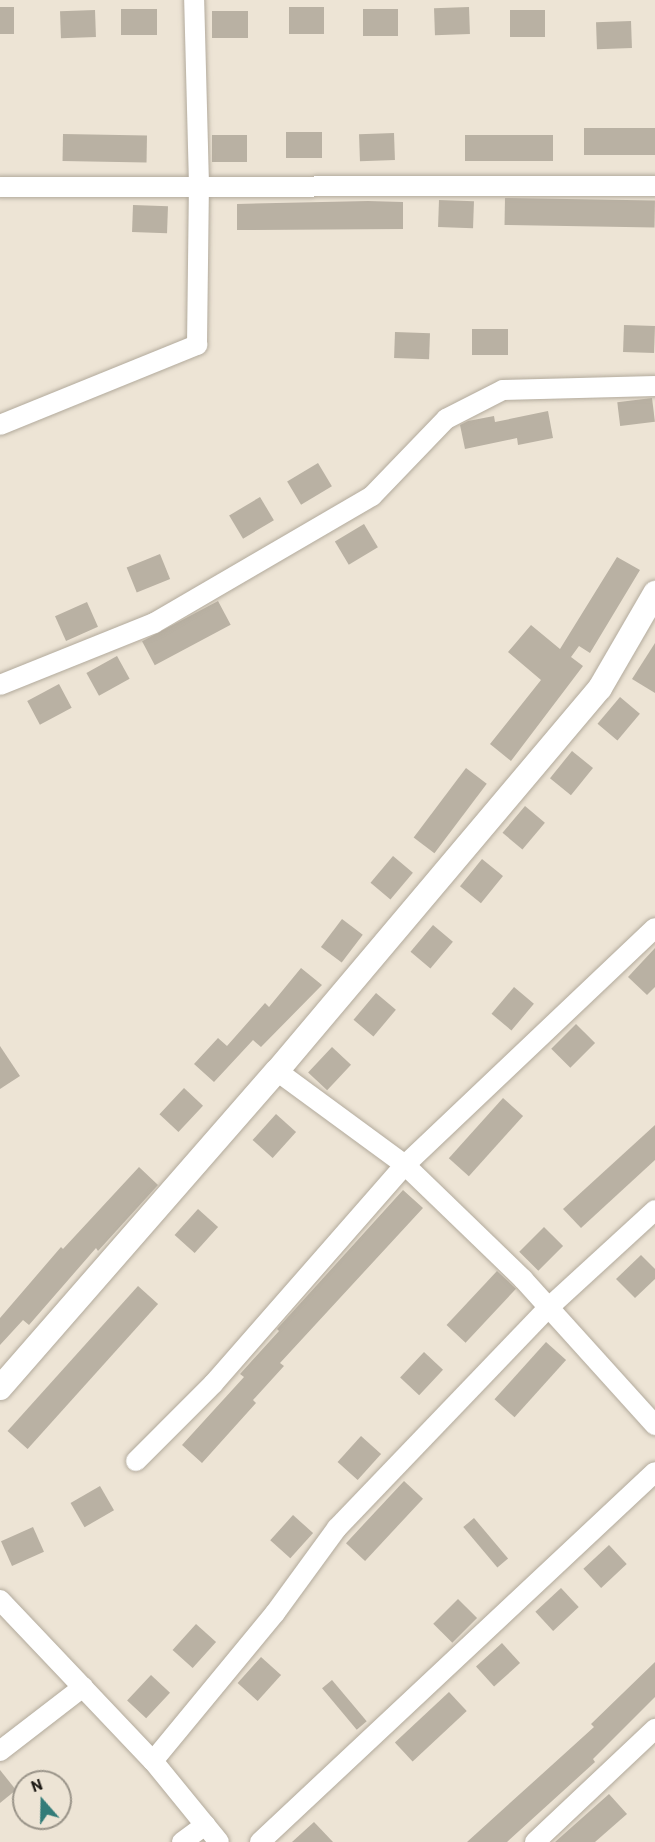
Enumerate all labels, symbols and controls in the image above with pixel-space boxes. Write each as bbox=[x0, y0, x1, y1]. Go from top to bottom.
north arrow bbox=[12, 1770, 72, 1830]
text: N bbox=[28, 1774, 45, 1795]

